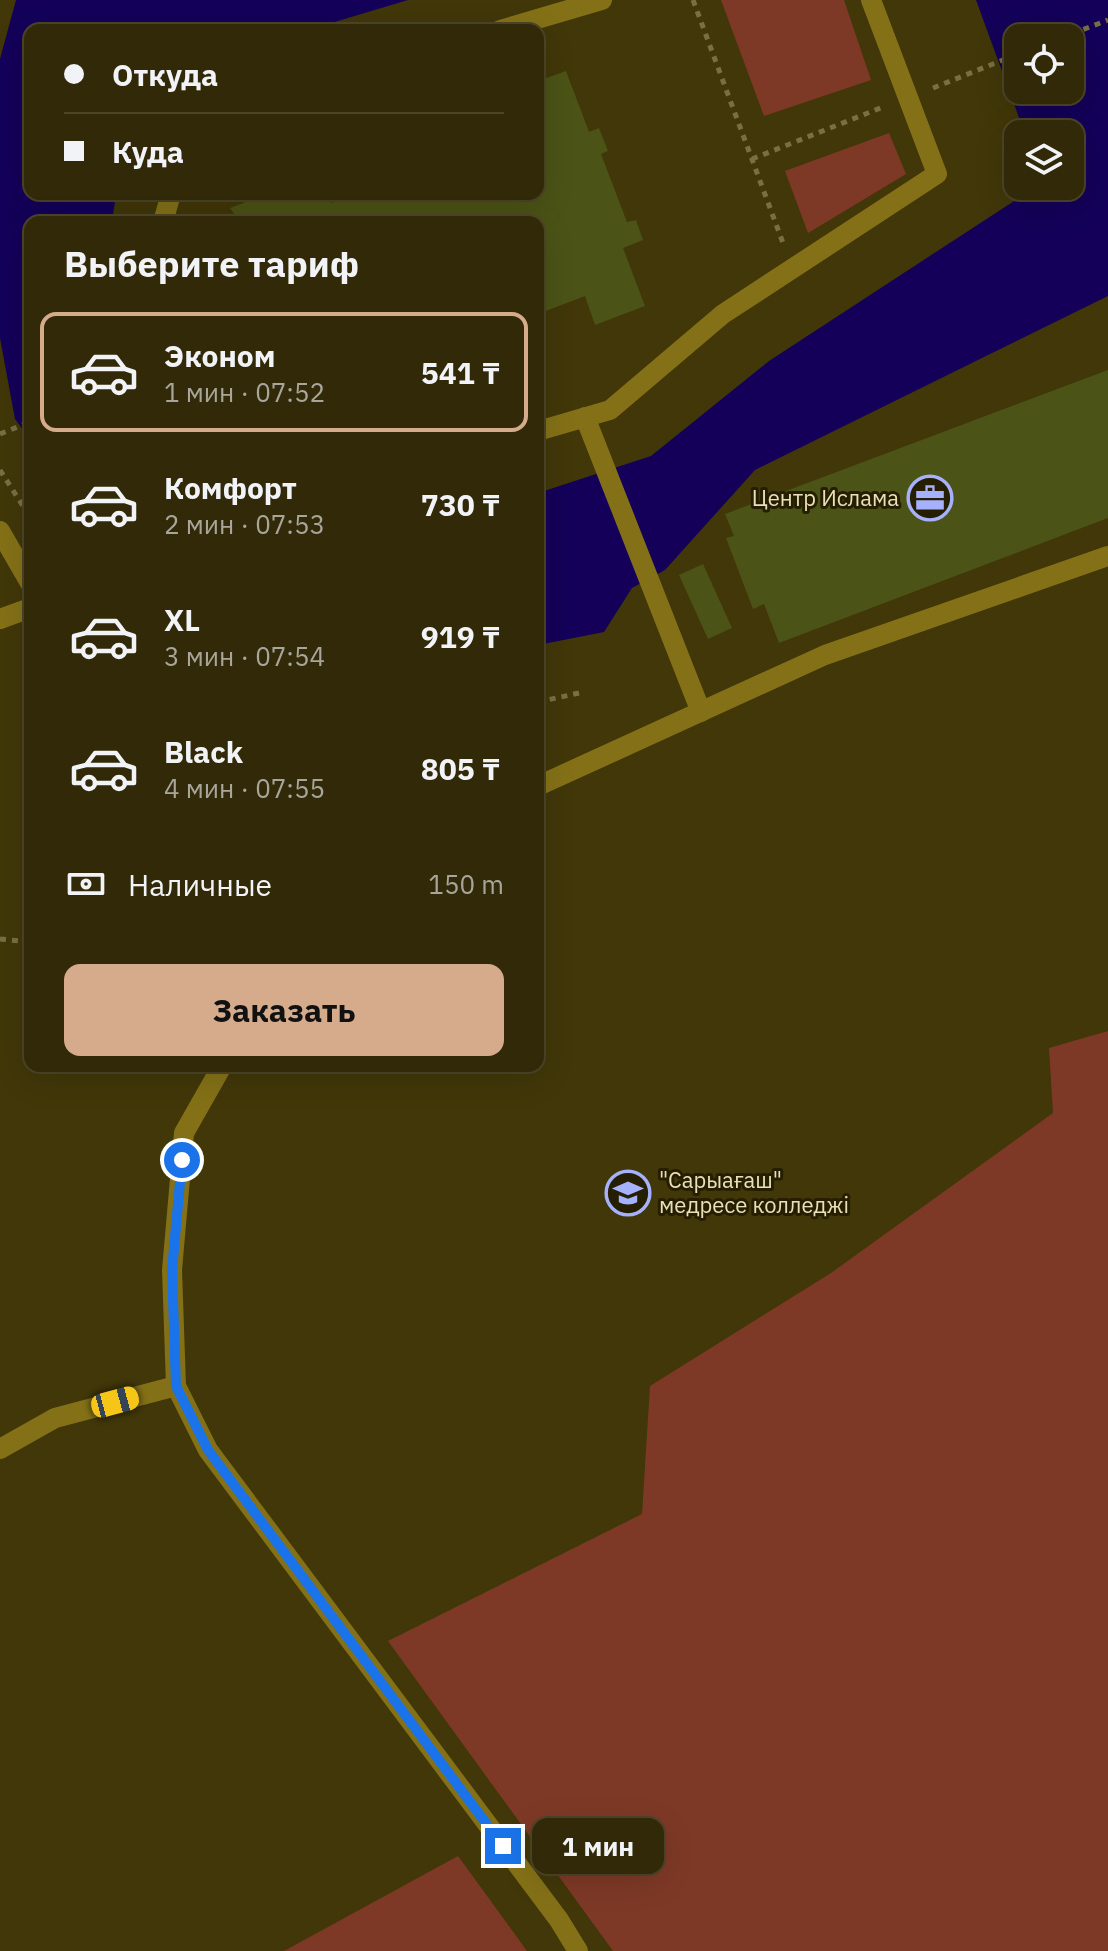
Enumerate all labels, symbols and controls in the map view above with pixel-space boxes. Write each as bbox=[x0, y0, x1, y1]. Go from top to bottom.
map controls bbox=[1004, 24, 1084, 200]
button: locate bbox=[1004, 24, 1084, 104]
text: Откуда bbox=[112, 55, 218, 94]
button: layers bbox=[1004, 120, 1084, 200]
text: Куда bbox=[112, 132, 184, 171]
text: Выберите тариф bbox=[64, 240, 359, 287]
icon: car bbox=[68, 336, 140, 408]
text: Эконом bbox=[164, 336, 275, 375]
text: 541 ₸ bbox=[421, 353, 500, 392]
text: 1 мин · 07:52 bbox=[164, 375, 325, 409]
icon: car bbox=[68, 468, 140, 540]
text: Комфорт bbox=[164, 468, 297, 507]
office icon: Центр Ислама bbox=[906, 474, 954, 522]
place label: Центр Ислама bbox=[752, 483, 899, 512]
text: 730 ₸ bbox=[421, 485, 500, 524]
text: 2 мин · 07:53 bbox=[164, 507, 325, 541]
icon: car bbox=[68, 600, 140, 672]
text: XL bbox=[164, 600, 200, 639]
text: 919 ₸ bbox=[421, 617, 500, 656]
text: 3 мин · 07:54 bbox=[164, 639, 325, 673]
icon: car bbox=[68, 732, 140, 804]
text: Black bbox=[164, 732, 243, 771]
text: 805 ₸ bbox=[421, 749, 500, 788]
text: 4 мин · 07:55 bbox=[164, 771, 325, 805]
icon: cash bbox=[64, 862, 108, 906]
text: Наличные bbox=[128, 865, 272, 904]
text: 150 m bbox=[428, 867, 504, 901]
button: Заказать bbox=[64, 964, 504, 1056]
route start bbox=[164, 1142, 200, 1178]
place label: "Сарыағаш" медресе колледжі bbox=[659, 1165, 849, 1219]
school or university icon: "Сарыағаш" медресе колледжі bbox=[604, 1169, 652, 1217]
car bbox=[89, 1384, 141, 1420]
callout: 1 мин bbox=[531, 1818, 663, 1874]
route end bbox=[485, 1828, 521, 1864]
text: 1 мин bbox=[562, 1829, 634, 1863]

